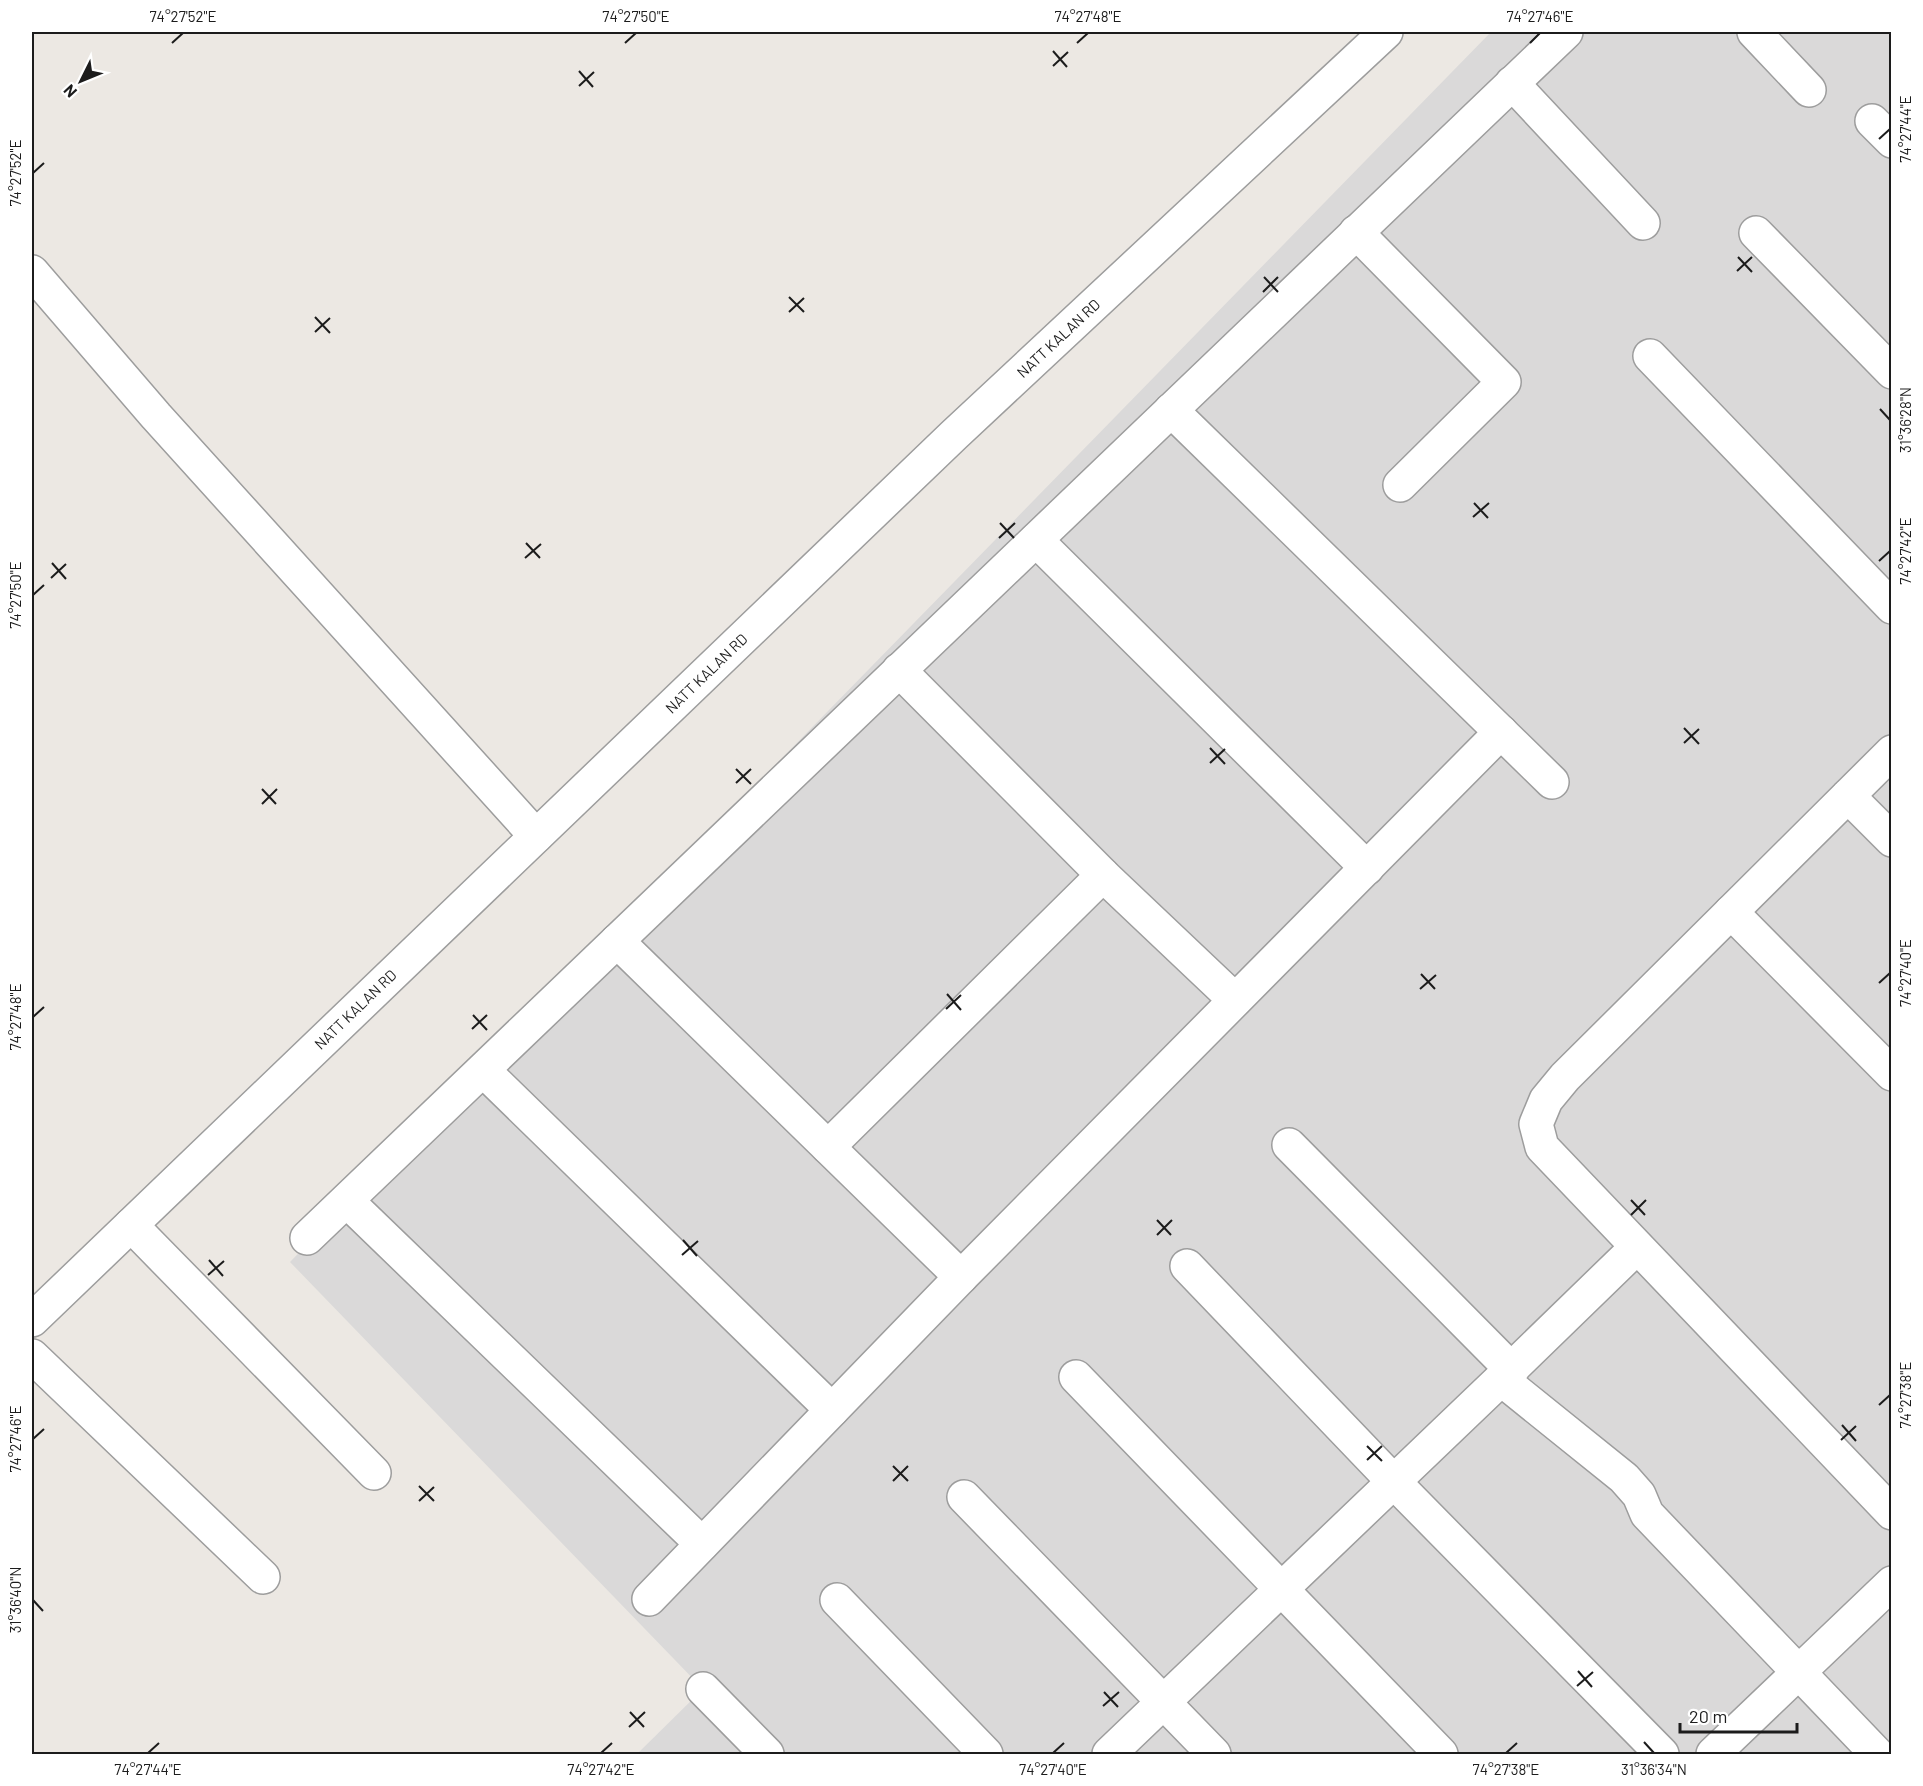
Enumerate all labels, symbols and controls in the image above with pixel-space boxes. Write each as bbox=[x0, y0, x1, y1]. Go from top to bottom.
text: 74°27'52"E bbox=[150, 7, 216, 25]
text: 74°27'50"E bbox=[602, 7, 670, 25]
text: 74°27'48"E bbox=[1054, 7, 1122, 25]
text: 74°27'46"E bbox=[1506, 7, 1574, 25]
north arrow bbox=[51, 51, 111, 111]
text: N bbox=[59, 81, 80, 102]
text: 74°27'44"E bbox=[1896, 95, 1914, 163]
text: 74°27'52"E bbox=[6, 140, 24, 206]
street label: NATT KALAN RD bbox=[1013, 295, 1103, 381]
text: 31°36'28"N bbox=[1896, 387, 1914, 453]
text: 74°27'42"E bbox=[1896, 517, 1914, 585]
text: 74°27'50"E bbox=[6, 561, 24, 629]
street label: NATT KALAN RD bbox=[661, 629, 751, 717]
text: 74°27'40"E bbox=[1896, 939, 1914, 1007]
street label: NATT KALAN RD bbox=[310, 965, 400, 1053]
text: 74°27'48"E bbox=[6, 983, 24, 1051]
text: 74°27'38"E bbox=[1896, 1362, 1914, 1428]
text: 74°27'46"E bbox=[6, 1405, 24, 1473]
text: 31°36'40"N bbox=[6, 1567, 24, 1633]
scale bar bbox=[1680, 1696, 1797, 1734]
text: 20 m bbox=[1689, 1705, 1727, 1727]
text: 74°27'44"E bbox=[114, 1760, 182, 1778]
text: 74°27'42"E bbox=[567, 1760, 635, 1778]
text: 74°27'40"E bbox=[1019, 1760, 1087, 1778]
text: 74°27'38"E bbox=[1473, 1760, 1539, 1778]
text: 31°36'34"N bbox=[1621, 1760, 1687, 1778]

